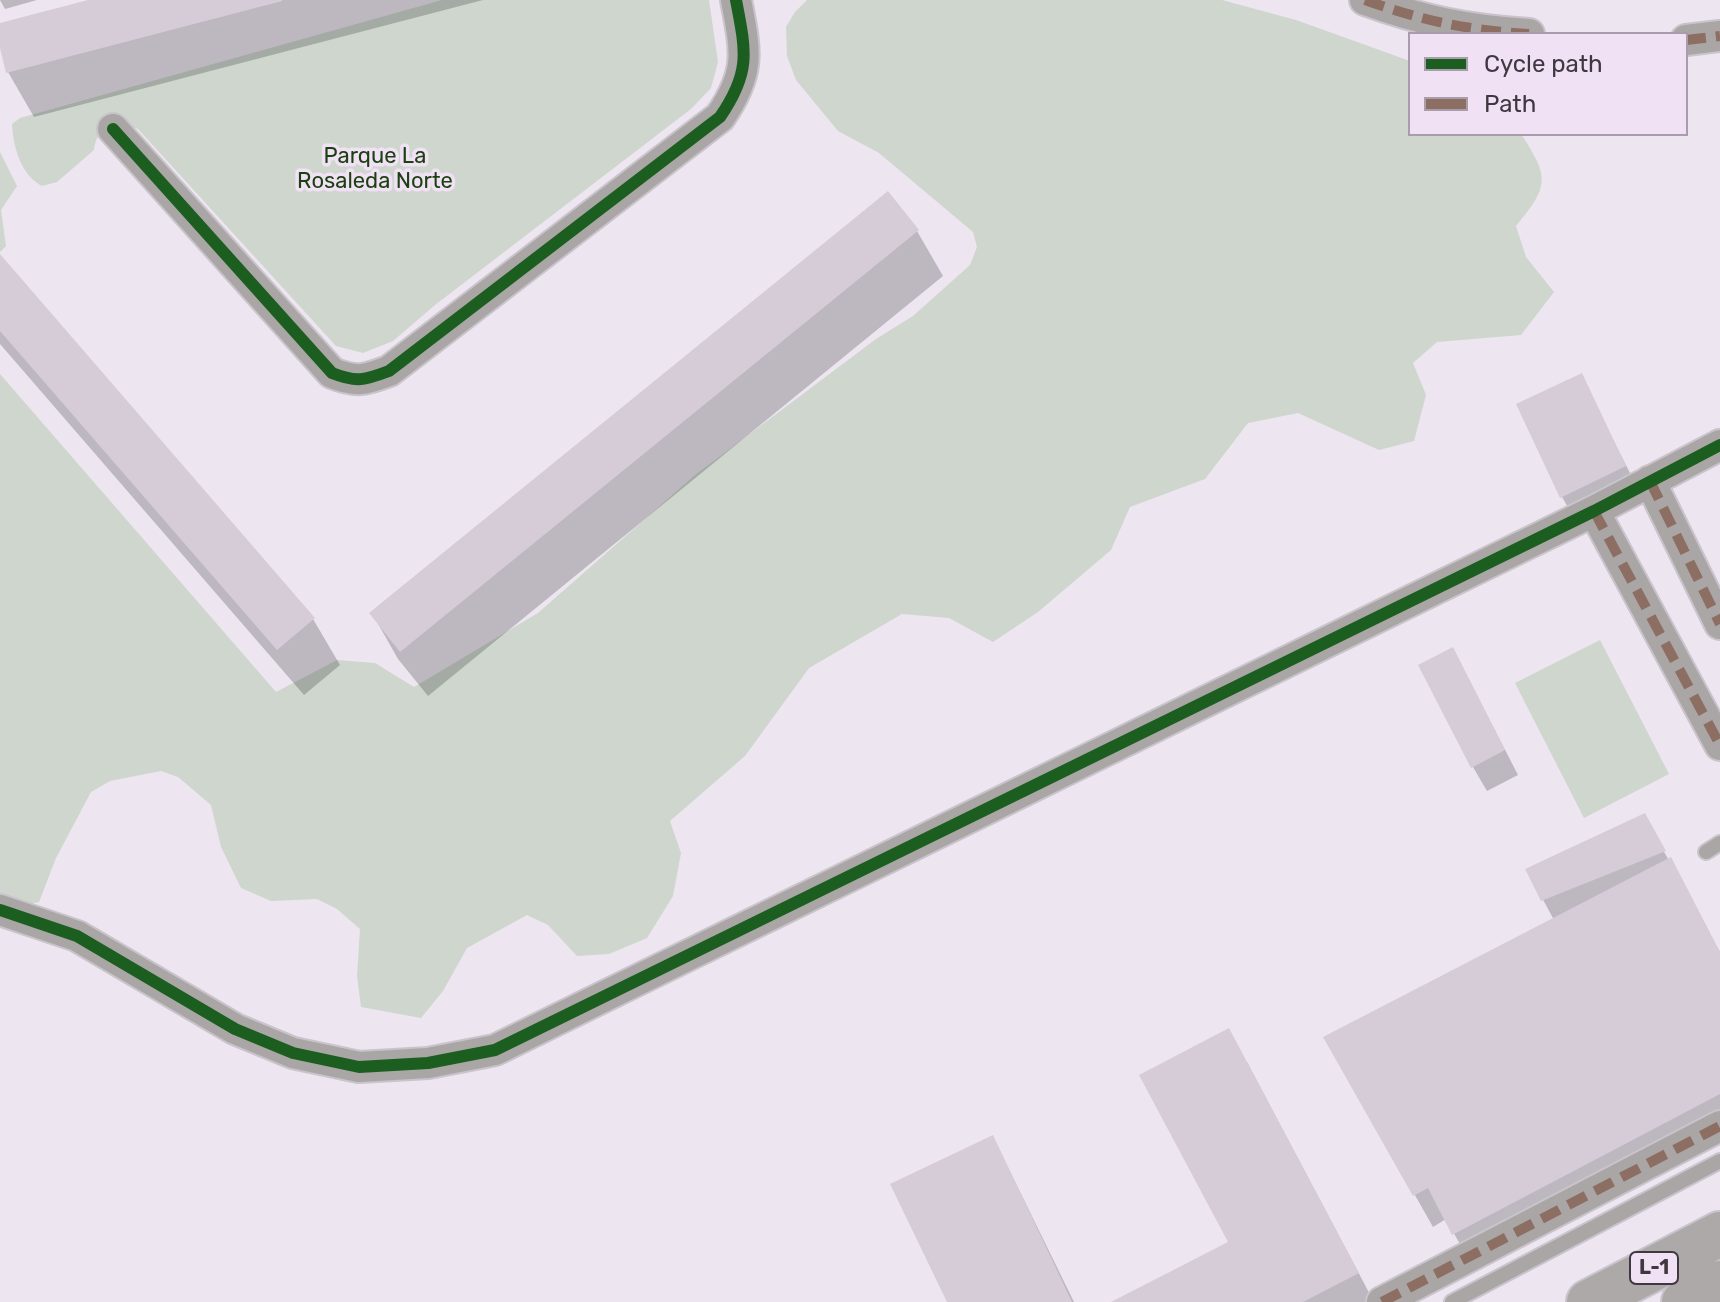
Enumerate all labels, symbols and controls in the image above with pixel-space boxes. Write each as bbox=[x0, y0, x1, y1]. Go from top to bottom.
legend bbox=[1408, 32, 1688, 136]
text: Cycle path bbox=[1484, 50, 1603, 78]
text: Path bbox=[1484, 90, 1536, 118]
park label: Parque La Rosaleda Norte bbox=[297, 144, 453, 196]
road number: L-1 bbox=[1630, 1252, 1678, 1284]

